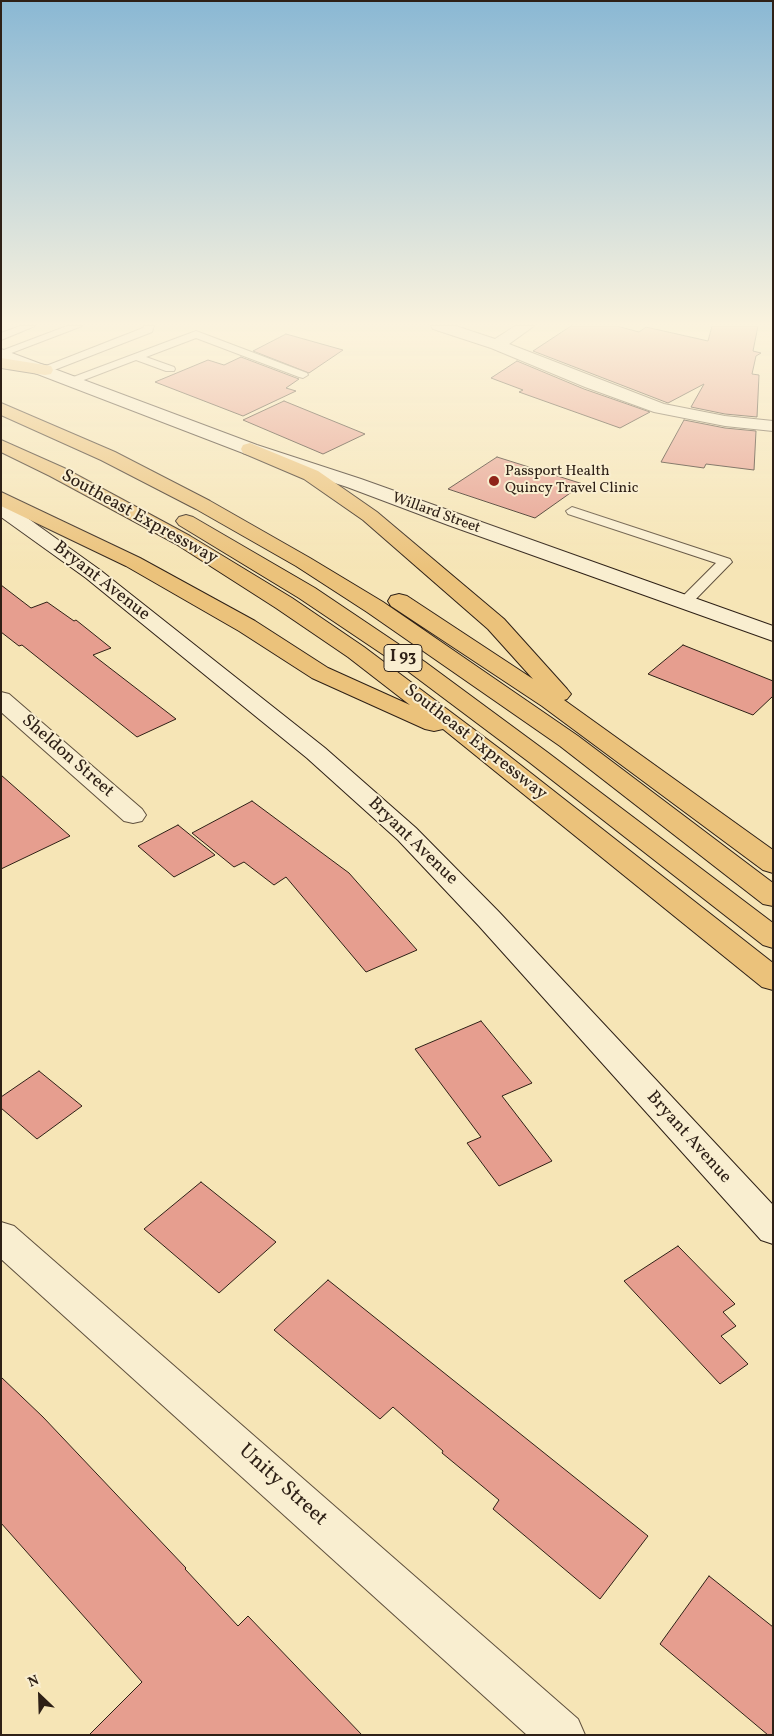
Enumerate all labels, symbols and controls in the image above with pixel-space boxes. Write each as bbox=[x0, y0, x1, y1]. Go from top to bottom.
place label: Passport Health Quincy Travel Clinic bbox=[505, 463, 639, 498]
street label: Southeast Expressway bbox=[57, 466, 221, 570]
marker: Passport Health Quincy Travel Clinic bbox=[487, 474, 501, 488]
street label: Willard Street bbox=[389, 490, 483, 538]
street label: Bryant Avenue bbox=[48, 537, 154, 627]
road number: I 93 bbox=[384, 644, 422, 671]
street label: Southeast Expressway bbox=[399, 680, 551, 806]
street label: Sheldon Street bbox=[16, 711, 118, 803]
street label: Bryant Avenue bbox=[362, 794, 462, 890]
street label: Bryant Avenue bbox=[641, 1087, 735, 1189]
street label: Unity Street bbox=[232, 1439, 332, 1533]
north arrow bbox=[15, 1671, 65, 1721]
text: N bbox=[25, 1671, 42, 1693]

